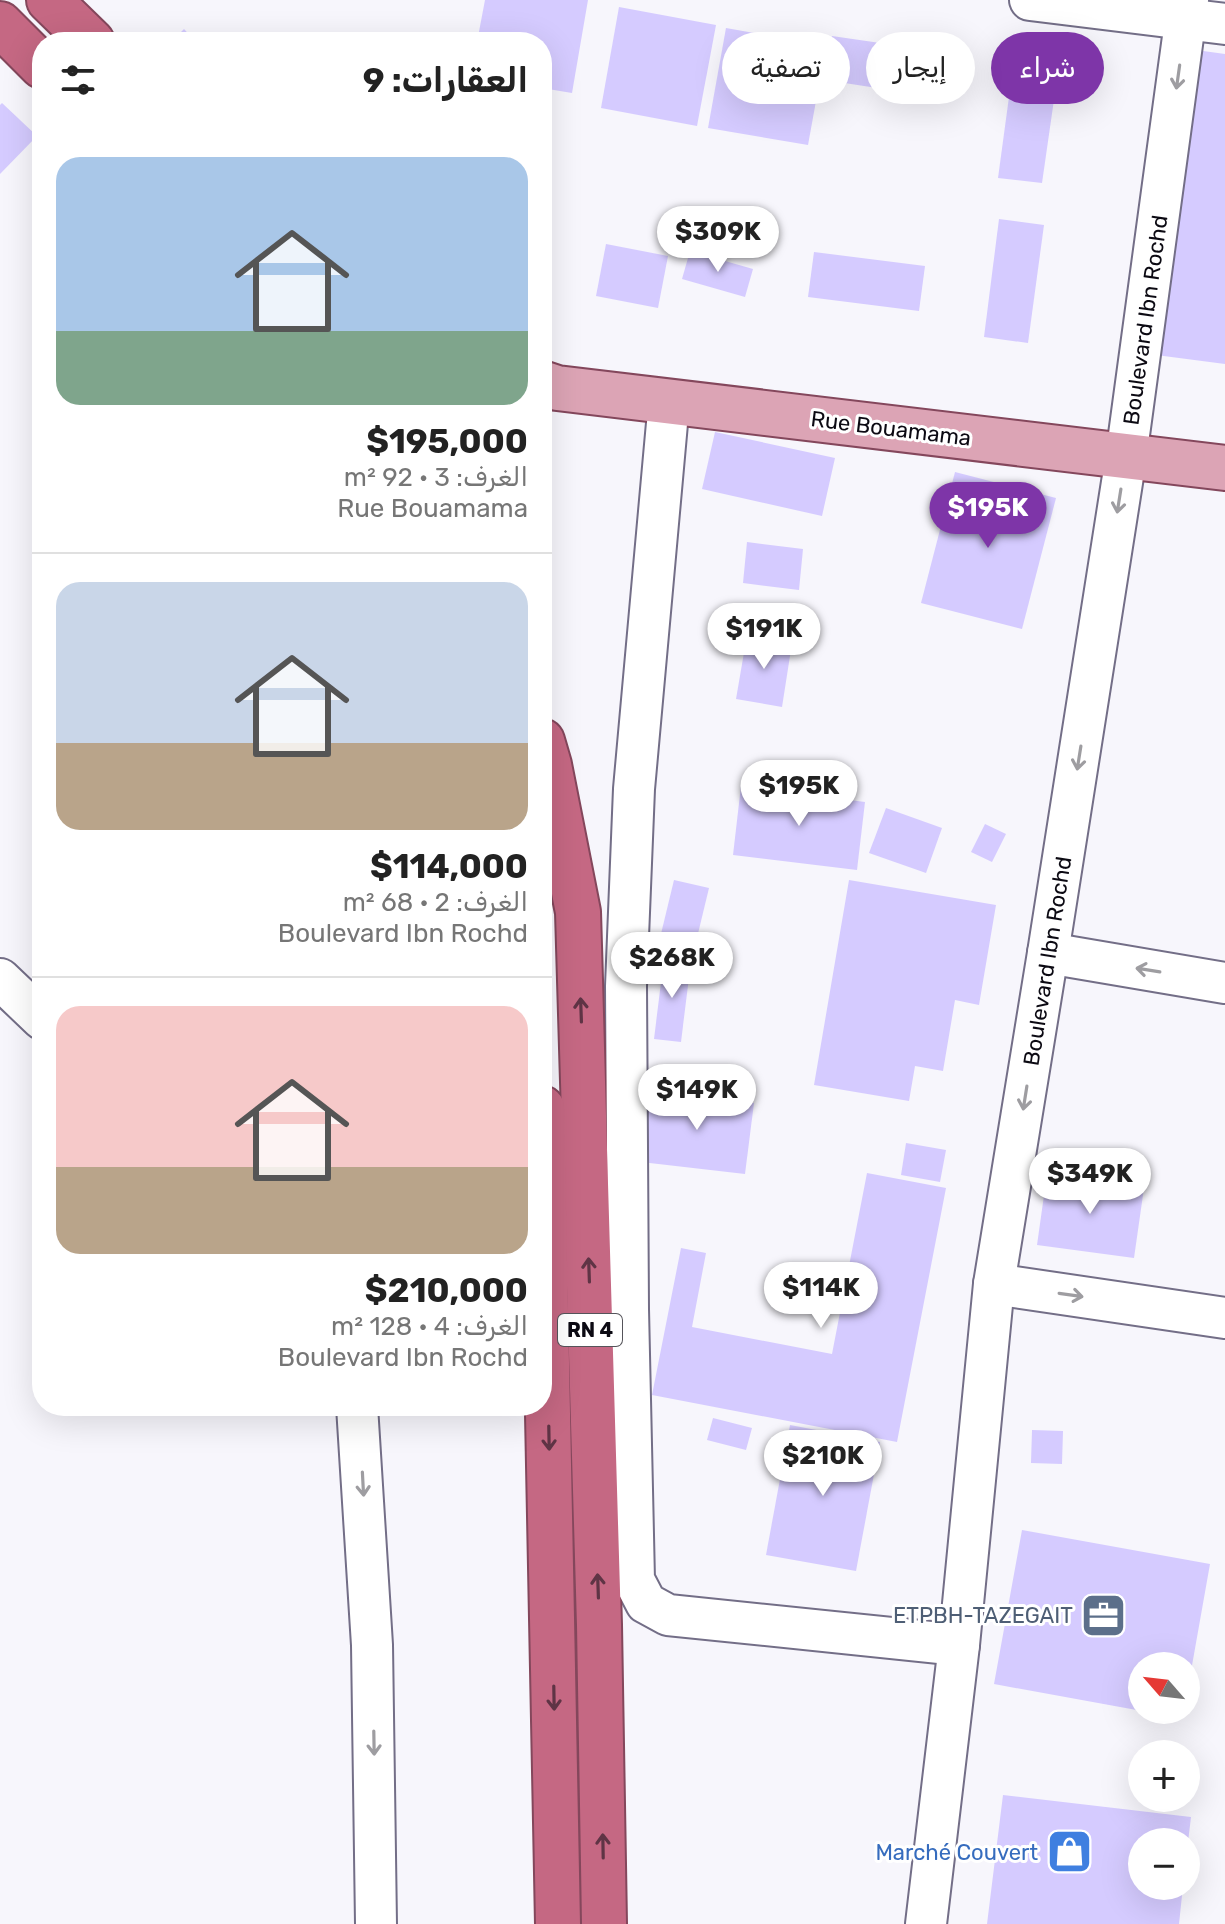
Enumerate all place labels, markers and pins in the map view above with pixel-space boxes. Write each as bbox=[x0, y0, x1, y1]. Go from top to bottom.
pin: $309K bbox=[662, 206, 774, 274]
pin: $195K bbox=[932, 482, 1044, 550]
pin: $191K bbox=[708, 603, 820, 671]
pin: $195K bbox=[743, 760, 855, 828]
pin: $268K bbox=[616, 932, 728, 1000]
pin: $149K bbox=[641, 1064, 753, 1132]
pin: $349K bbox=[1034, 1148, 1146, 1216]
pin: $114K bbox=[765, 1262, 877, 1330]
pin: $210K bbox=[767, 1430, 879, 1498]
office icon: ETPBH-TAZEGAIT bbox=[1080, 1591, 1128, 1639]
place label: ETPBH-TAZEGAIT bbox=[893, 1602, 1073, 1629]
shop icon: Marché Couvert bbox=[1045, 1828, 1093, 1876]
place label: Marché Couvert bbox=[875, 1839, 1038, 1866]

